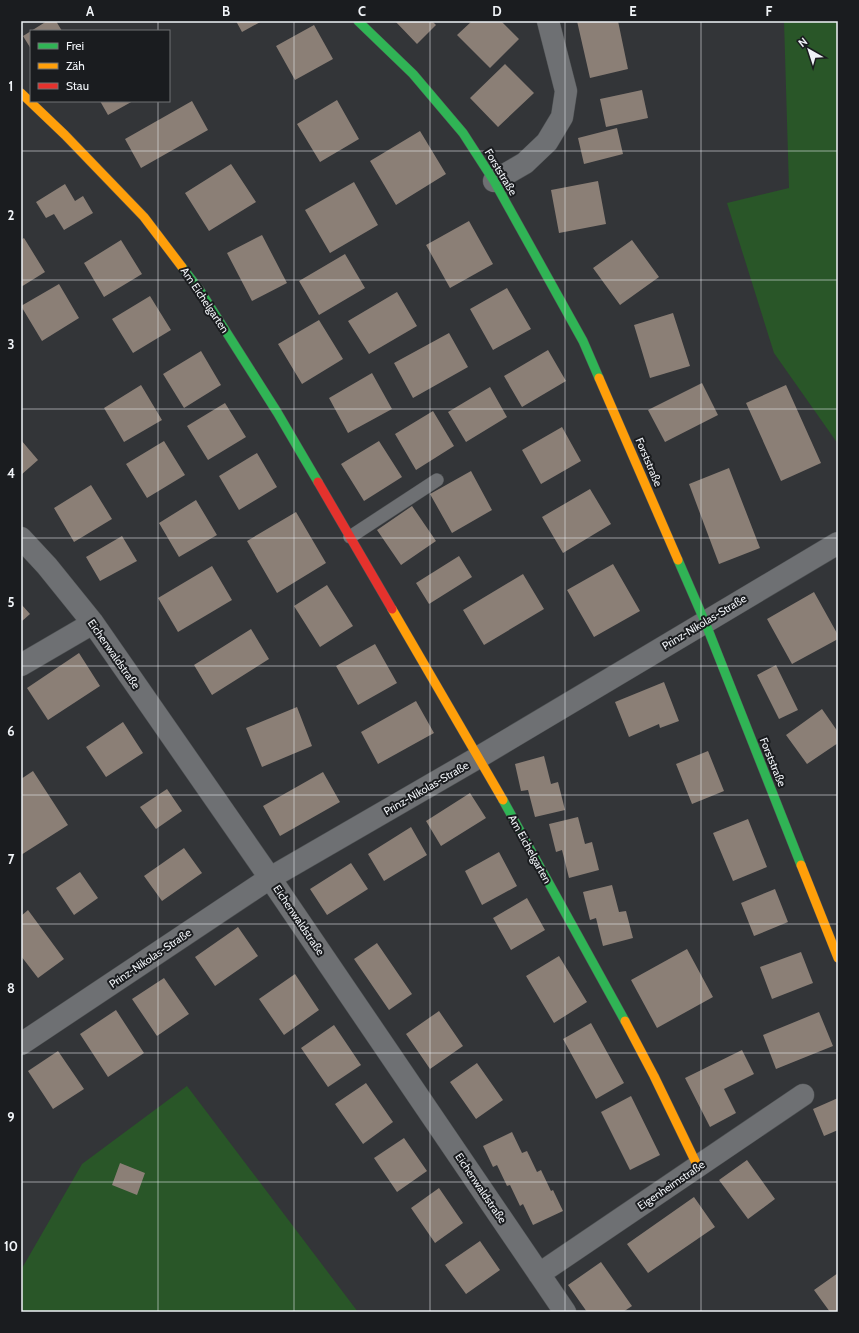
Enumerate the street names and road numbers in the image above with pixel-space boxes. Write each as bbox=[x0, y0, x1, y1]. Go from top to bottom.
street label: Forststraße bbox=[482, 146, 521, 198]
street label: Am Eichelgarten bbox=[178, 264, 232, 336]
street label: Forststraße bbox=[632, 435, 666, 489]
street label: Prinz-Nikolas-Straße bbox=[659, 591, 749, 653]
street label: Eichenwaldstraße bbox=[85, 616, 143, 692]
street label: Forststraße bbox=[757, 735, 789, 789]
street label: Prinz-Nikolas-Straße bbox=[381, 758, 471, 818]
street label: Am Eichelgarten bbox=[505, 812, 555, 886]
street label: Eichenwaldstraße bbox=[270, 882, 328, 958]
street label: Prinz-Nikolas-Straße bbox=[106, 925, 194, 991]
street label: Eichenwaldstraße bbox=[452, 1150, 510, 1226]
street label: Eigenheimstraße bbox=[635, 1157, 708, 1213]

